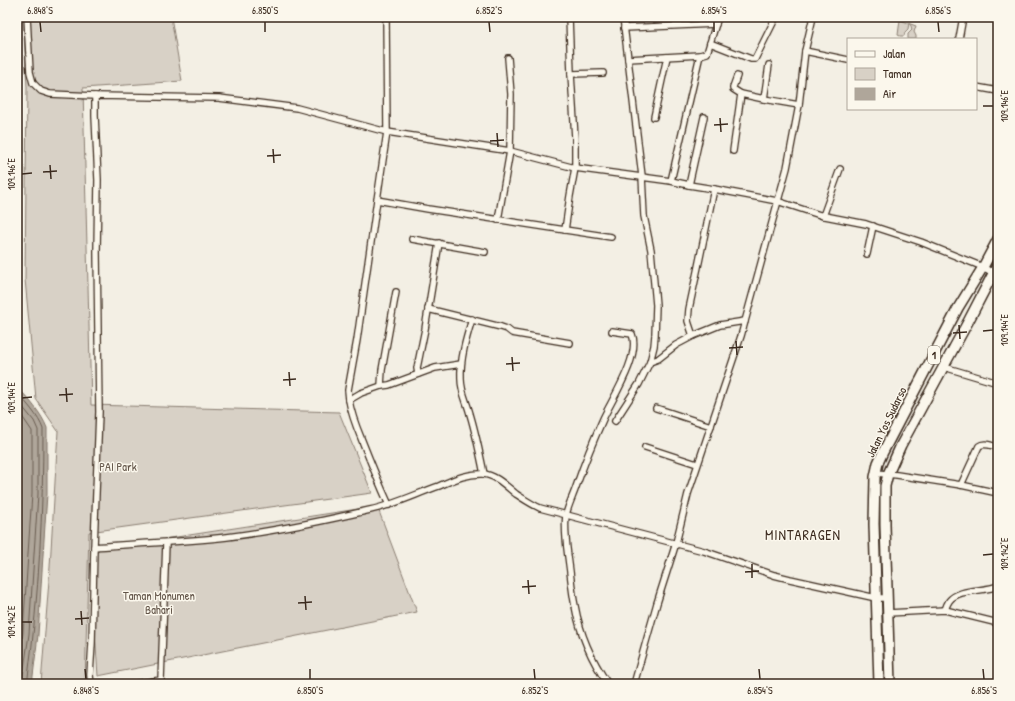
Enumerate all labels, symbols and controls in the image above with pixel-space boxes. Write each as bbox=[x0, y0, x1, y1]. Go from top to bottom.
text: 6.848°S bbox=[27, 4, 53, 17]
text: 6.850°S bbox=[252, 4, 278, 17]
text: 6.852°S bbox=[476, 4, 503, 17]
text: 6.854°S bbox=[701, 4, 727, 17]
text: 6.856°S bbox=[925, 4, 951, 17]
legend bbox=[847, 38, 977, 110]
text: Jalan bbox=[883, 45, 905, 62]
text: Taman bbox=[883, 65, 912, 82]
text: Air bbox=[883, 85, 897, 102]
text: 109.146°E bbox=[998, 89, 1011, 122]
text: 109.146°E bbox=[5, 157, 18, 190]
text: 109.144°E bbox=[998, 314, 1011, 346]
road number: 1 bbox=[928, 346, 940, 364]
text: 109.144°E bbox=[5, 382, 18, 414]
street label: Jalan Yos Sudarso bbox=[862, 384, 910, 460]
park label: PAI Park bbox=[99, 458, 137, 475]
district label: MINTARAGEN bbox=[765, 525, 841, 544]
text: 109.142°E bbox=[998, 537, 1011, 570]
park label: Taman Monumen Bahari bbox=[123, 587, 195, 618]
text: 109.142°E bbox=[5, 605, 18, 638]
text: 6.848°S bbox=[73, 684, 99, 697]
text: 6.850°S bbox=[297, 684, 323, 697]
text: 6.852°S bbox=[522, 684, 549, 697]
text: 6.854°S bbox=[747, 684, 773, 697]
text: 6.856°S bbox=[971, 684, 997, 697]

